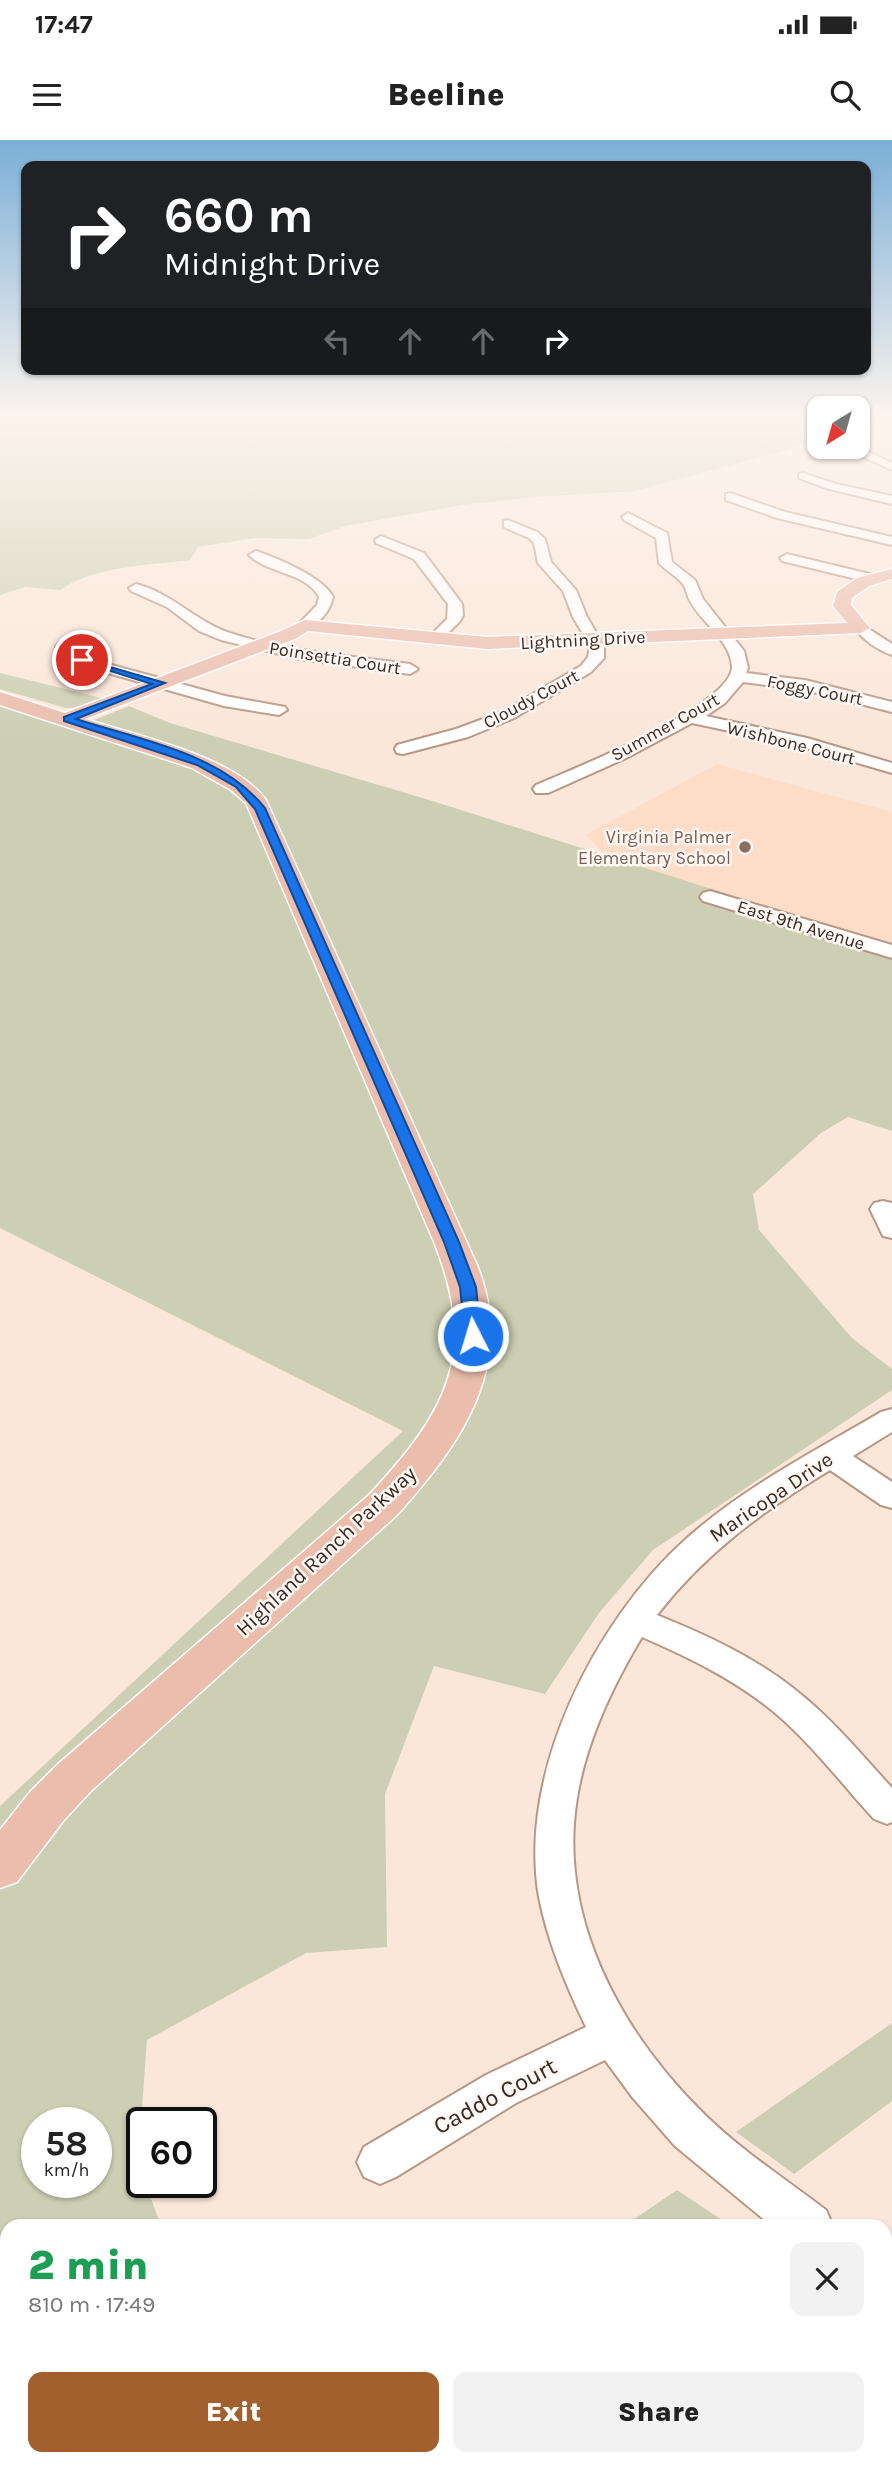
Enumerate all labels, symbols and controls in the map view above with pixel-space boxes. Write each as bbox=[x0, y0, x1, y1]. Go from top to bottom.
text: 17:47 bbox=[35, 9, 93, 40]
icon: menu bbox=[28, 76, 66, 114]
text: Beeline bbox=[388, 76, 504, 113]
icon: search bbox=[826, 76, 864, 114]
text: 660 m bbox=[164, 187, 313, 244]
icon: right bbox=[49, 189, 140, 280]
text: Midnight Drive bbox=[164, 246, 380, 283]
icon: left bbox=[318, 322, 356, 360]
icon: ahead bbox=[391, 322, 429, 360]
icon: ahead bbox=[464, 322, 502, 360]
icon: right bbox=[537, 322, 575, 360]
north arrow bbox=[807, 396, 870, 458]
map controls bbox=[807, 396, 870, 459]
street label: Lightning Drive bbox=[520, 626, 646, 654]
pin bbox=[52, 630, 112, 690]
street label: Poinsettia Court bbox=[268, 637, 403, 679]
icon: arrive bbox=[63, 641, 101, 679]
street label: Cloudy Court bbox=[479, 664, 583, 733]
street label: Foggy Court bbox=[765, 670, 865, 710]
street label: Summer Court bbox=[607, 688, 723, 766]
street label: Wishbone Court bbox=[724, 716, 858, 770]
place label: Virginia Palmer Elementary School bbox=[578, 826, 731, 869]
marker: Virginia Palmer Elementary School bbox=[737, 839, 753, 855]
street label: East 9th Avenue bbox=[735, 895, 867, 955]
position arrow bbox=[436, 1299, 510, 1373]
street label: Maricopa Drive bbox=[705, 1447, 837, 1547]
street label: Highland Ranch Parkway bbox=[231, 1461, 421, 1641]
street label: Caddo Court bbox=[429, 2052, 561, 2140]
speed limit sign: 60 bbox=[126, 2107, 217, 2198]
text: 58 bbox=[45, 2123, 88, 2164]
text: km/h bbox=[44, 2159, 89, 2181]
text: 2 min bbox=[28, 2240, 148, 2290]
button: close bbox=[790, 2242, 864, 2316]
text: 810 m · 17:49 bbox=[28, 2291, 155, 2318]
button: Exit bbox=[28, 2372, 439, 2452]
button: Share bbox=[453, 2372, 864, 2452]

